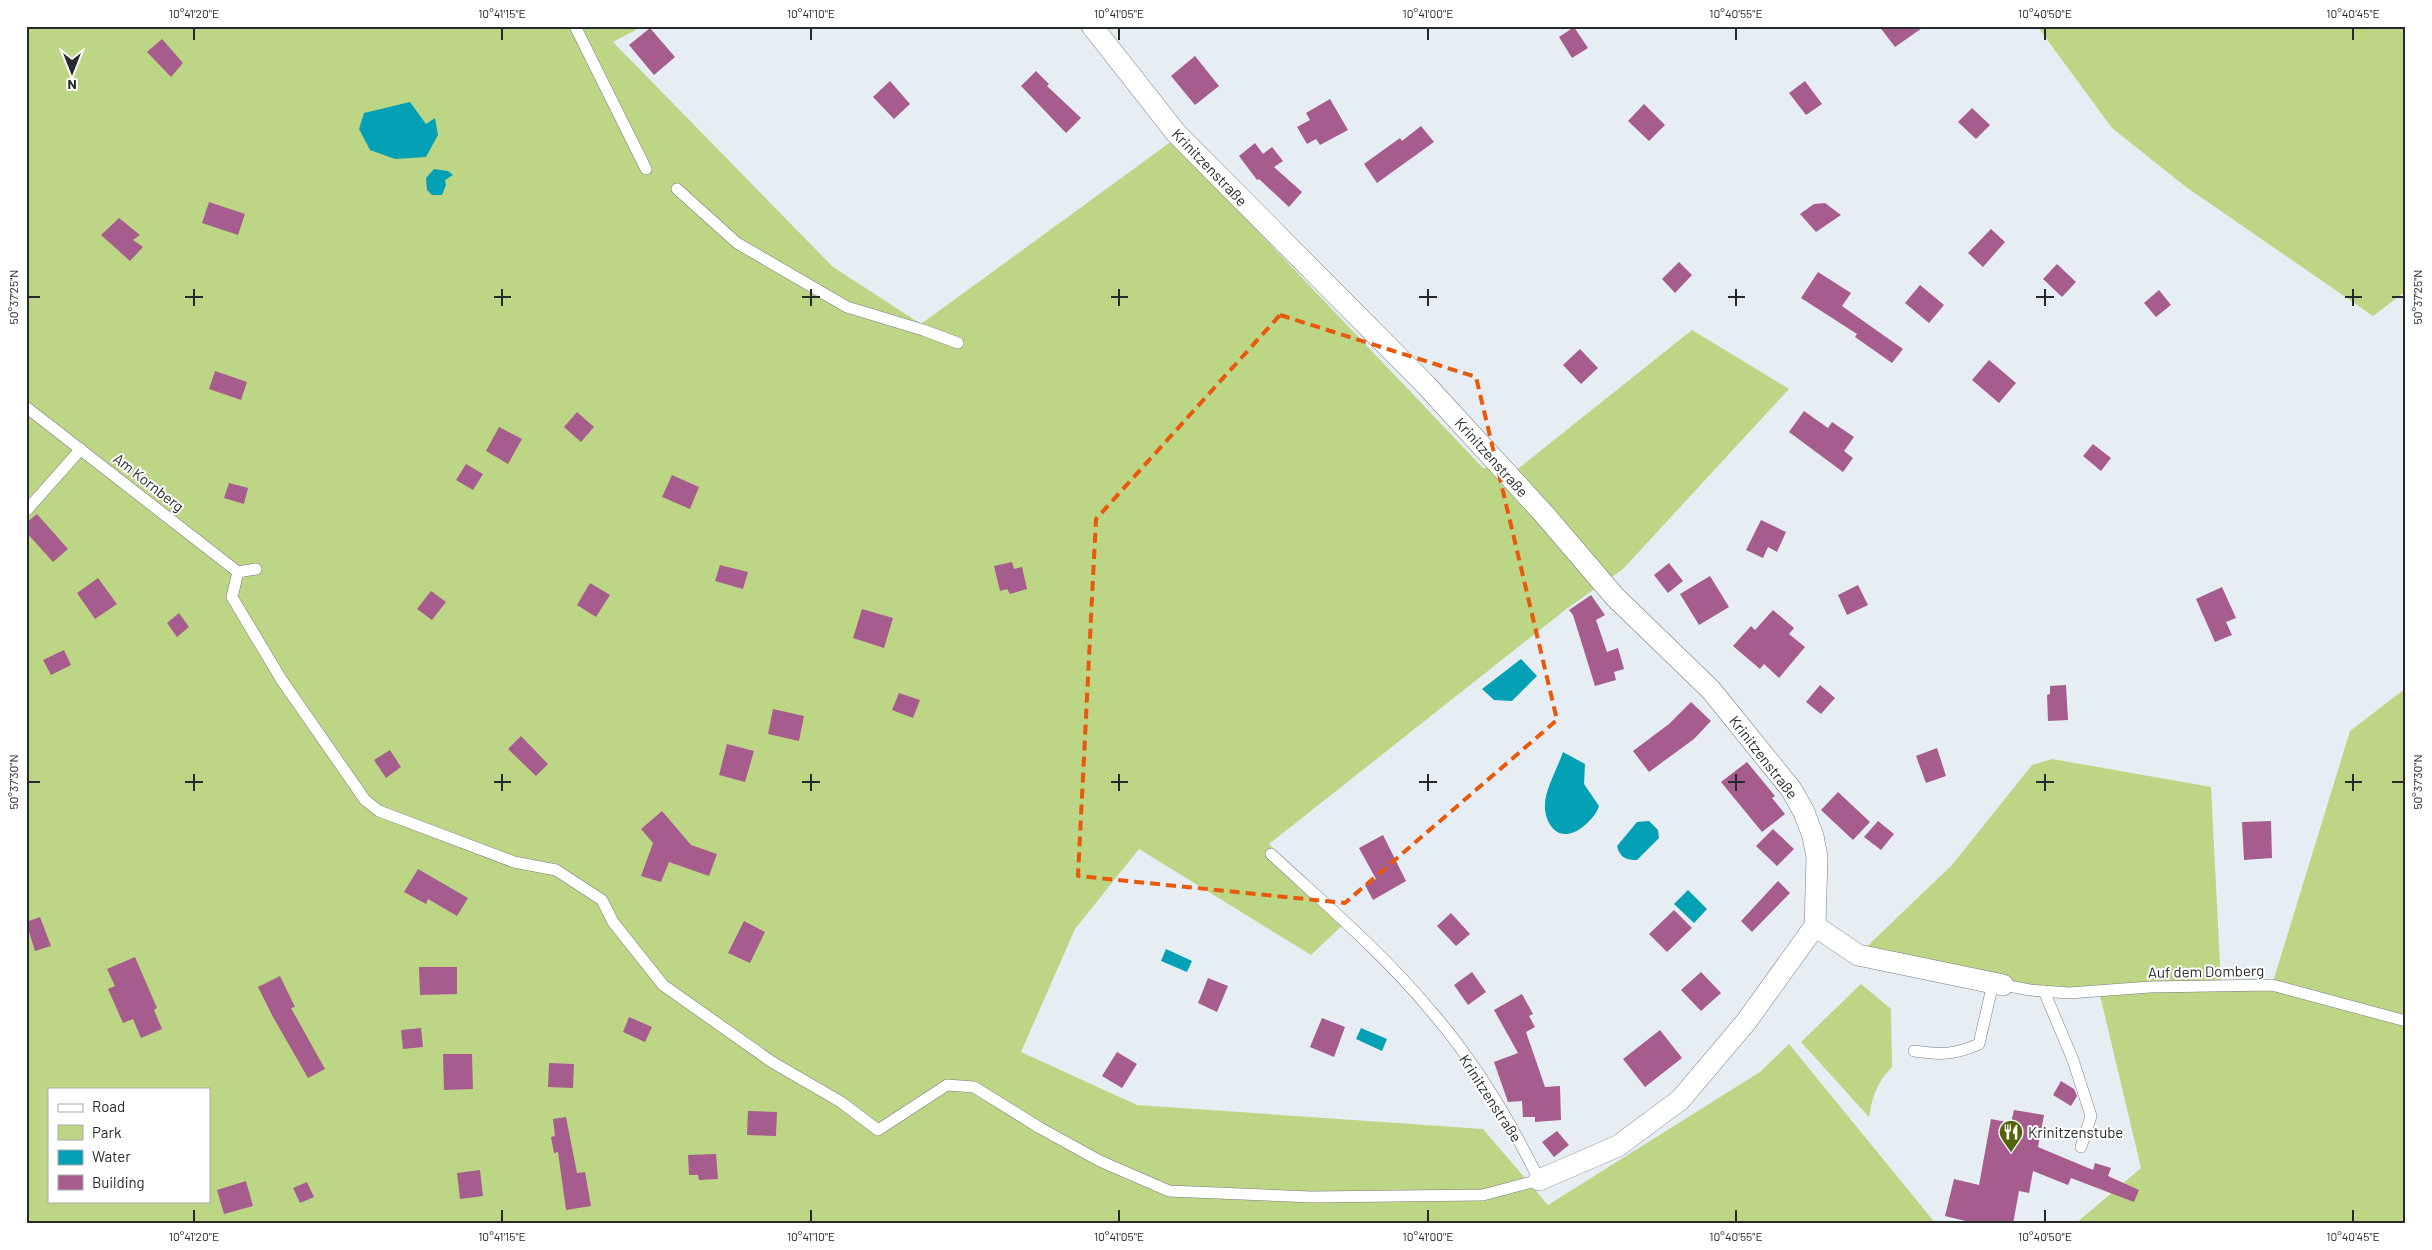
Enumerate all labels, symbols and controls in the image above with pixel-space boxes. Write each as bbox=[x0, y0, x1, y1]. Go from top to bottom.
text: 10°41'20"E bbox=[169, 6, 219, 20]
text: 10°41'15"E bbox=[478, 6, 526, 20]
text: 10°41'10"E bbox=[787, 6, 835, 20]
text: 10°41'05"E bbox=[1094, 6, 1144, 20]
text: 10°41'00"E bbox=[1403, 6, 1453, 20]
text: 10°40'55"E bbox=[1709, 6, 1763, 20]
text: 10°40'50"E bbox=[2018, 6, 2072, 20]
text: 10°40'45"E bbox=[2326, 6, 2380, 20]
north arrow bbox=[48, 48, 98, 98]
text: N bbox=[67, 77, 77, 94]
street label: Krinitzenstraße bbox=[1169, 125, 1251, 209]
text: 50°37'25"N bbox=[6, 270, 20, 324]
text: 50°37'25"N bbox=[2410, 270, 2424, 324]
street label: Krinitzenstraße bbox=[1452, 414, 1532, 500]
street label: Am Kornberg bbox=[110, 449, 188, 515]
street label: Krinitzenstraße bbox=[1726, 712, 1802, 802]
text: 50°37'30"N bbox=[6, 754, 20, 810]
text: 50°37'30"N bbox=[2410, 754, 2424, 810]
street label: Auf dem Domberg bbox=[2148, 961, 2264, 981]
street label: Krinitzenstraße bbox=[1456, 1051, 1526, 1145]
legend bbox=[48, 1088, 210, 1202]
text: Road bbox=[92, 1097, 125, 1115]
restaurant icon: Krinitzenstube bbox=[1998, 1119, 2024, 1153]
text: Park bbox=[92, 1123, 122, 1141]
place label: Krinitzenstube bbox=[2028, 1123, 2123, 1141]
text: Water bbox=[92, 1147, 131, 1165]
text: Building bbox=[92, 1173, 145, 1191]
text: 10°41'20"E bbox=[169, 1229, 219, 1243]
text: 10°41'15"E bbox=[478, 1229, 526, 1243]
text: 10°41'10"E bbox=[787, 1229, 835, 1243]
text: 10°41'05"E bbox=[1094, 1229, 1144, 1243]
text: 10°41'00"E bbox=[1403, 1229, 1453, 1243]
text: 10°40'55"E bbox=[1709, 1229, 1763, 1243]
text: 10°40'50"E bbox=[2018, 1229, 2072, 1243]
text: 10°40'45"E bbox=[2326, 1229, 2380, 1243]

